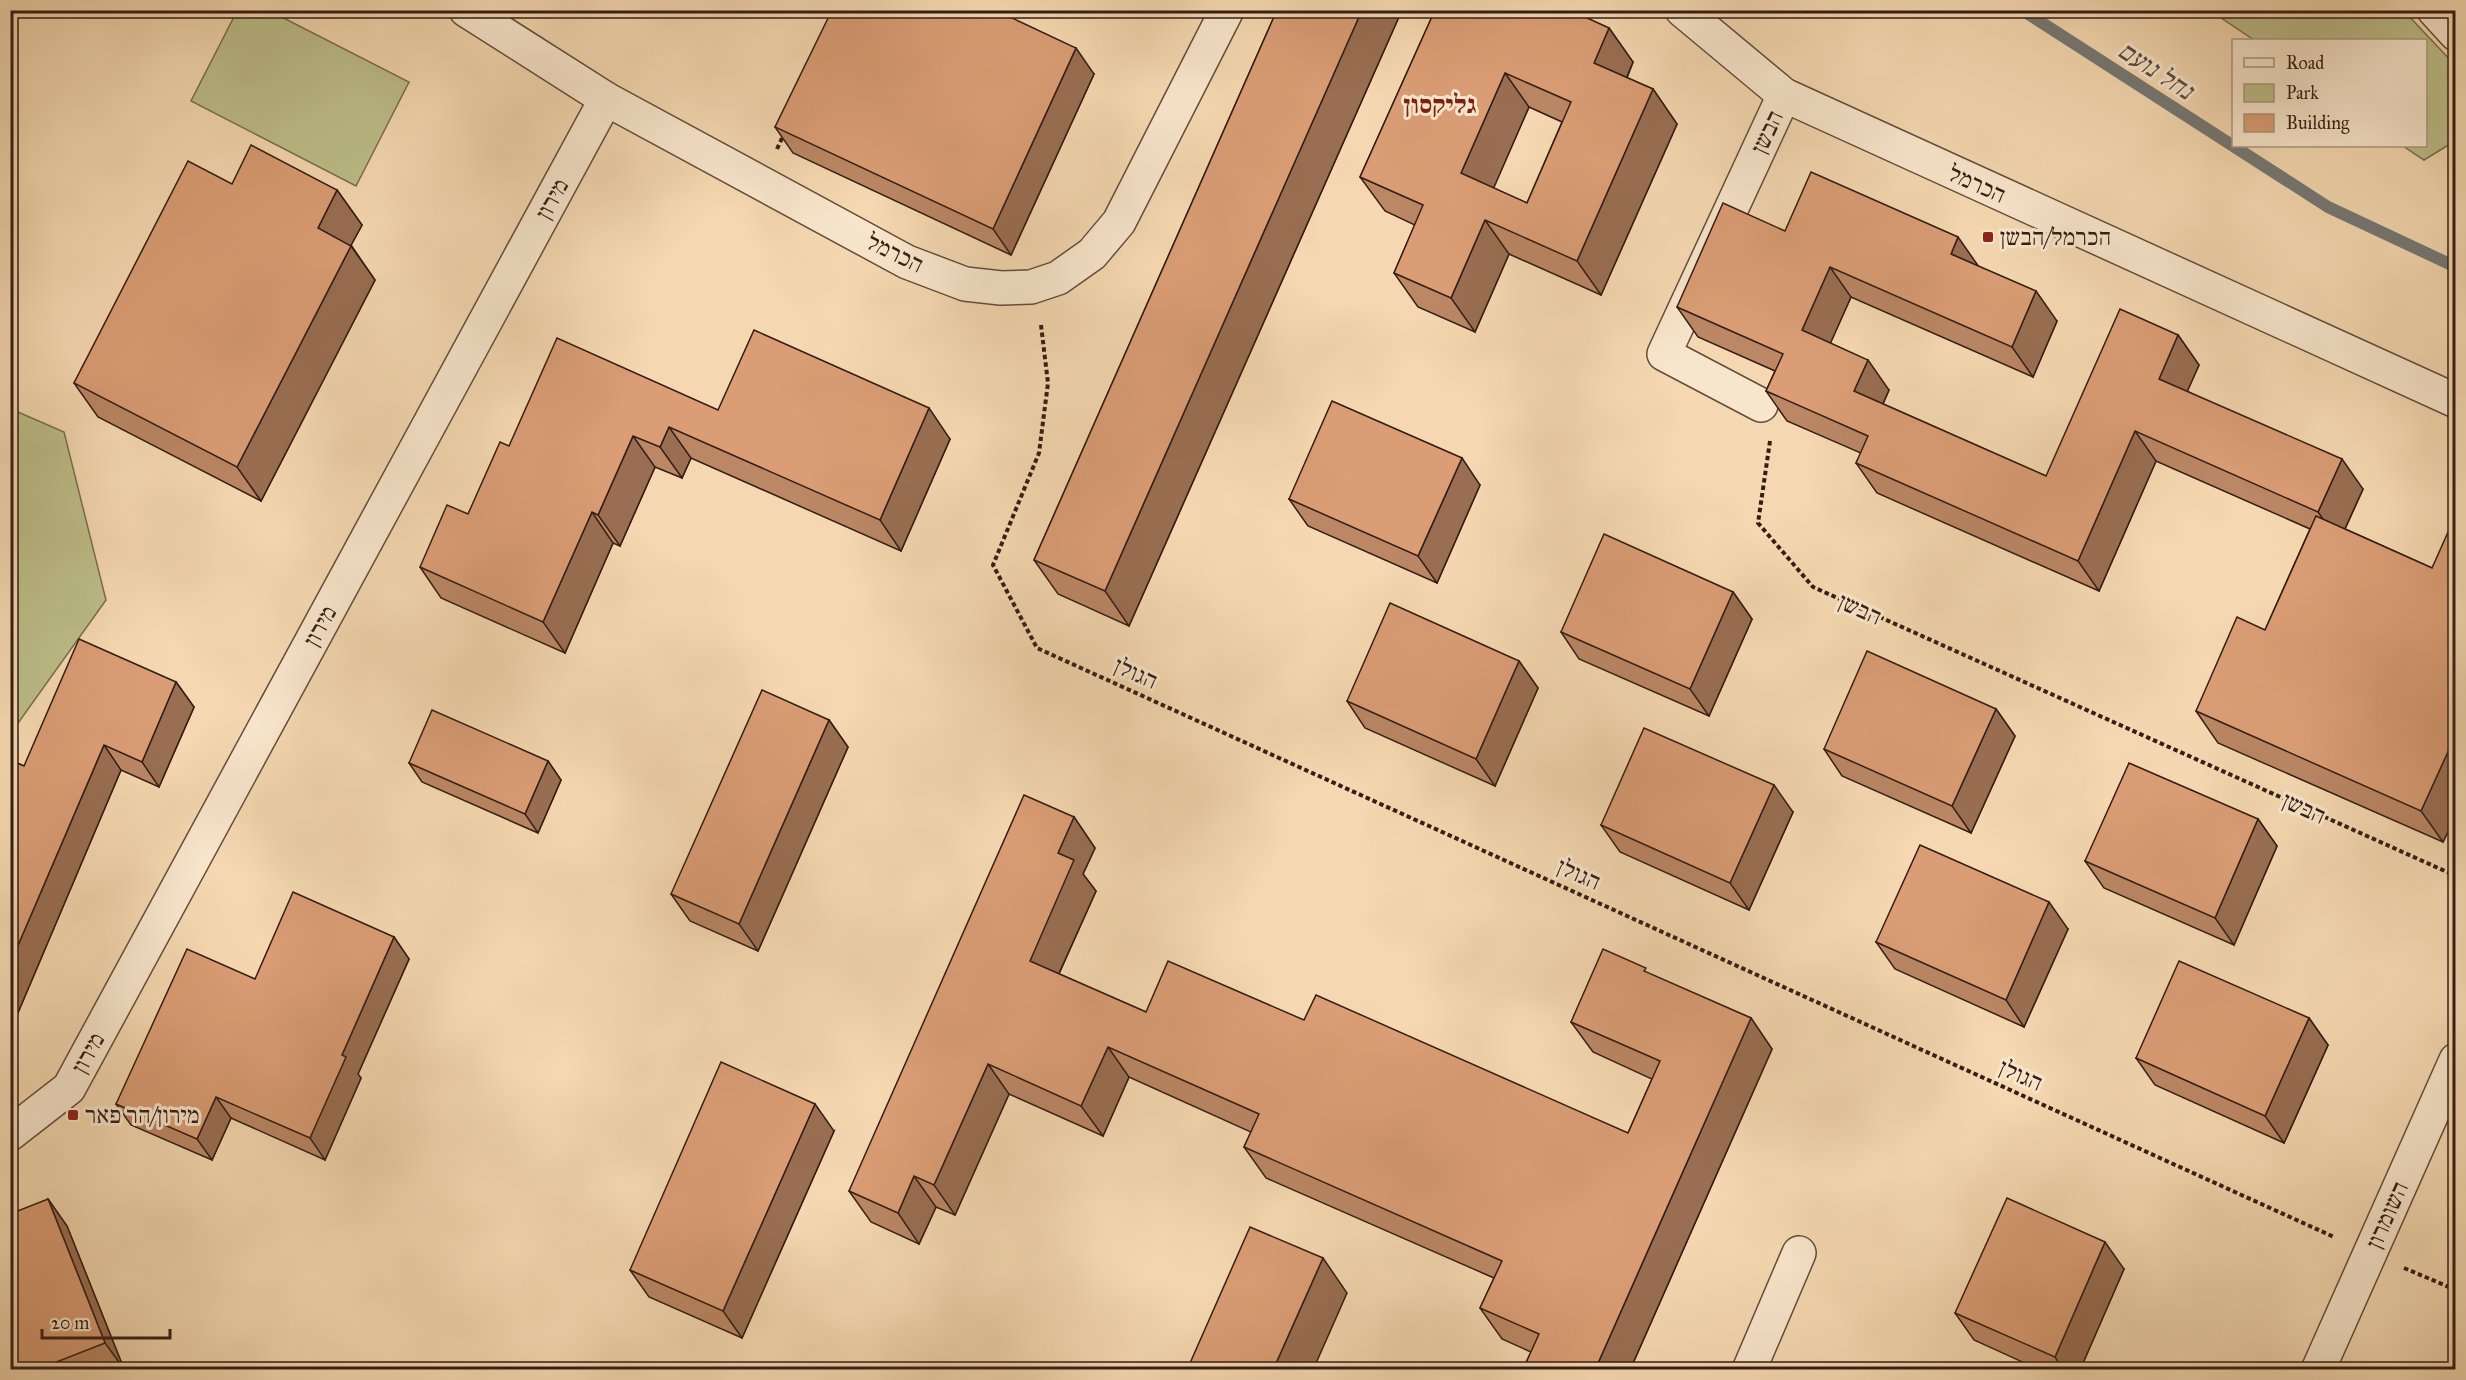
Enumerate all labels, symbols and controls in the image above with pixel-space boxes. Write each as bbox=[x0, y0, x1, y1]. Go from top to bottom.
water label: נחל נועם bbox=[2112, 34, 2202, 107]
legend bbox=[2232, 39, 2427, 147]
text: Road bbox=[2286, 52, 2324, 74]
text: Park bbox=[2286, 82, 2319, 104]
district label: גליקסון bbox=[1404, 88, 1477, 120]
street label: הבשן bbox=[1744, 105, 1790, 159]
text: Building bbox=[2286, 112, 2350, 135]
street label: הכרמל bbox=[1943, 158, 2011, 210]
street label: מירון bbox=[529, 173, 575, 225]
place label: הכרמל/הבשן bbox=[2000, 222, 2111, 252]
street label: הכרמל bbox=[861, 226, 929, 280]
marker: הכרמל/הבשן bbox=[1981, 230, 1995, 244]
street label: הבשן bbox=[1834, 586, 1886, 632]
street label: מירון bbox=[297, 600, 343, 652]
street label: הגולן bbox=[1110, 650, 1162, 696]
street label: הבשן bbox=[2278, 785, 2330, 831]
street label: הגולן bbox=[1553, 851, 1605, 897]
street label: מירון bbox=[65, 1027, 111, 1079]
street label: הגולן bbox=[1995, 1052, 2047, 1098]
place label: מירון/הר פאר bbox=[85, 1100, 200, 1130]
marker: מירון/הר פאר bbox=[66, 1108, 80, 1122]
street label: השומרון bbox=[2359, 1177, 2415, 1253]
scale bar bbox=[42, 1302, 170, 1340]
text: 20 m bbox=[51, 1312, 89, 1334]

